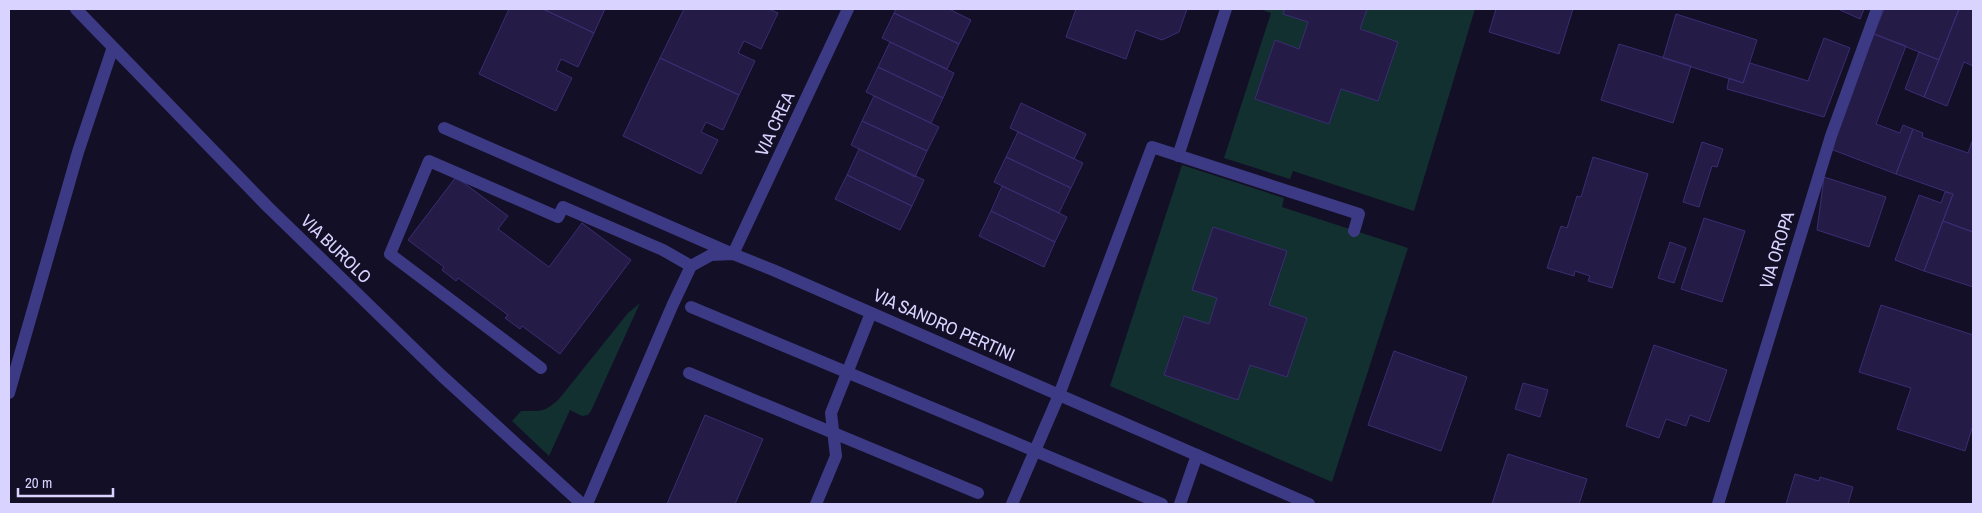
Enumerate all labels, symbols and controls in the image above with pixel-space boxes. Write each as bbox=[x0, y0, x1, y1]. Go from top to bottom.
street label: VIA CREA bbox=[749, 88, 800, 160]
street label: VIA OROPA bbox=[1753, 208, 1800, 291]
street label: VIA BUROLO bbox=[295, 209, 377, 289]
street label: VIA SANDRO PERTINI bbox=[870, 282, 1019, 367]
scale bar bbox=[18, 466, 112, 498]
text: 20 m bbox=[25, 472, 52, 493]

